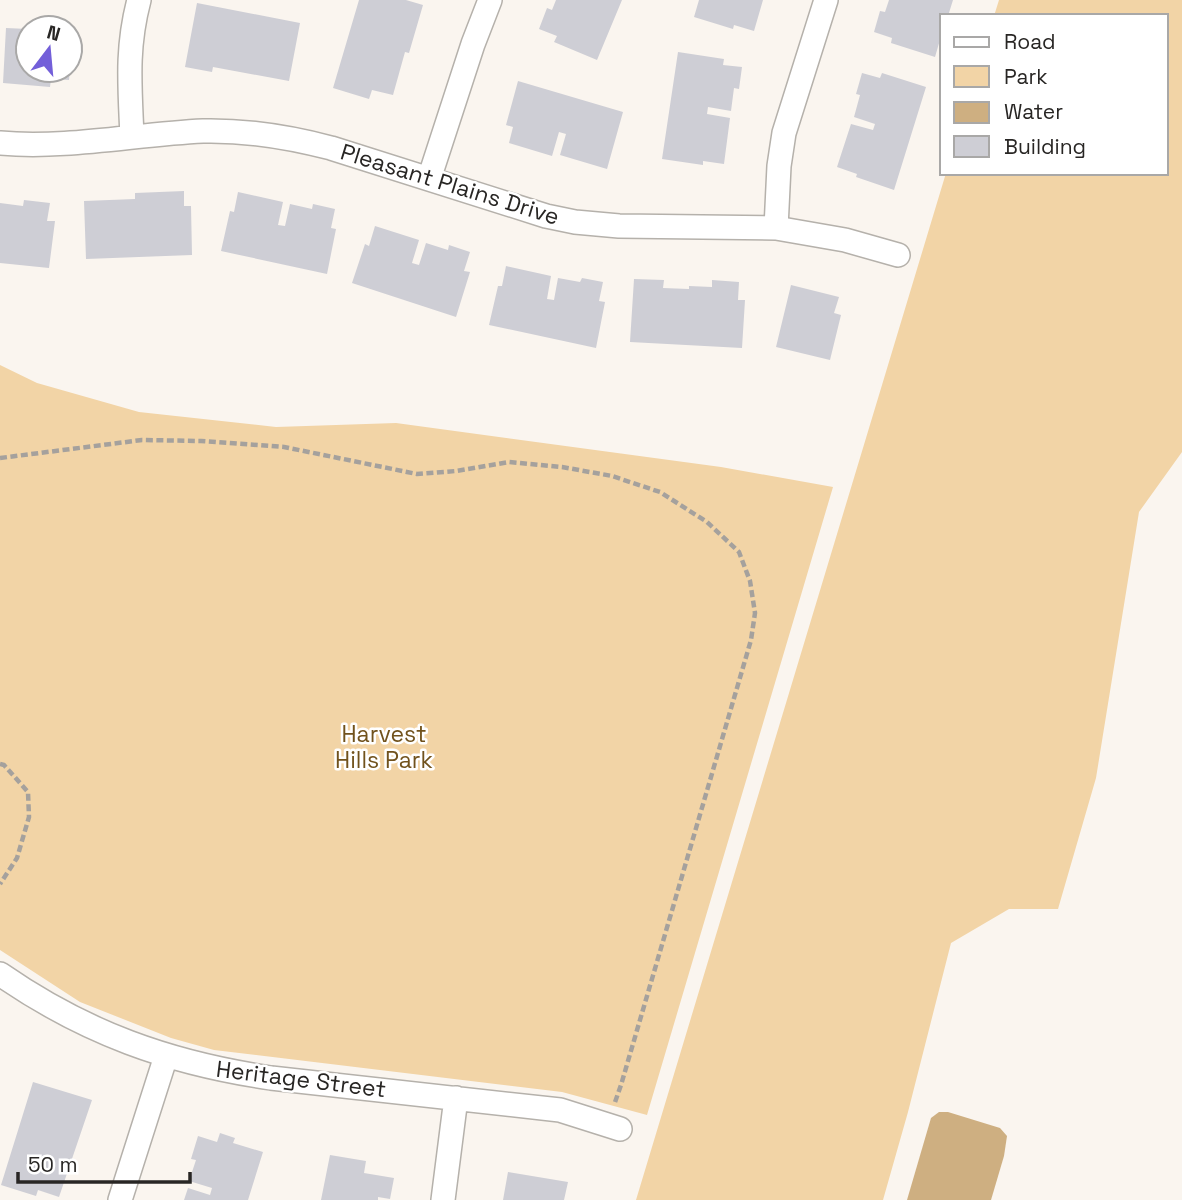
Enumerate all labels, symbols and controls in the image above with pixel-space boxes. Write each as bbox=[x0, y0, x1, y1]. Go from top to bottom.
north arrow bbox=[14, 14, 84, 84]
legend bbox=[940, 14, 1168, 175]
text: N bbox=[44, 19, 63, 47]
text: Road bbox=[1004, 28, 1056, 55]
text: Park bbox=[1004, 63, 1048, 90]
text: Water bbox=[1004, 98, 1063, 125]
text: Building bbox=[1004, 133, 1086, 160]
street label: Pleasant Plains Drive bbox=[337, 136, 563, 232]
park label: Harvest Hills Park bbox=[335, 719, 433, 775]
street label: Heritage Street bbox=[214, 1054, 388, 1104]
scale bar bbox=[18, 1140, 189, 1184]
text: 50 m bbox=[28, 1151, 78, 1178]

